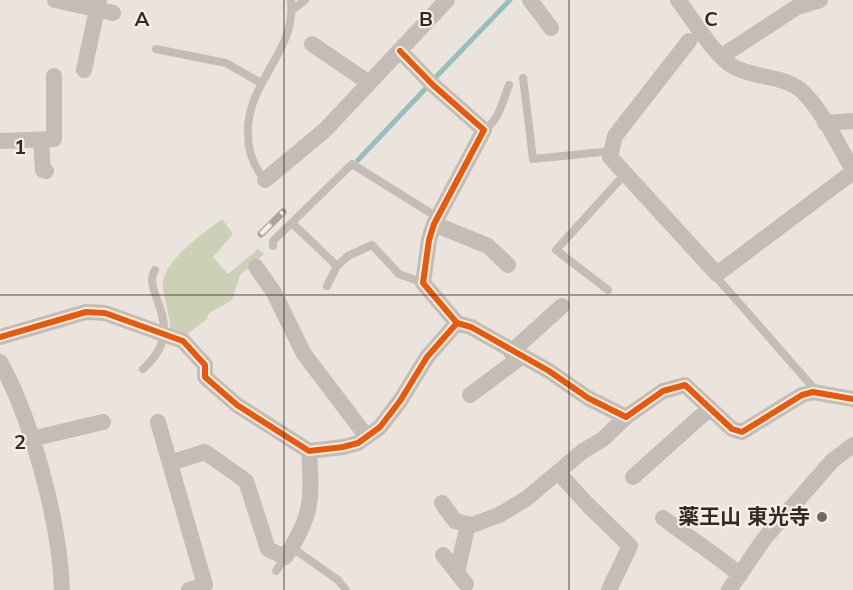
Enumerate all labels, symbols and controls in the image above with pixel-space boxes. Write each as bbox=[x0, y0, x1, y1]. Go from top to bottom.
text: A bbox=[135, 6, 150, 31]
text: B bbox=[419, 6, 433, 31]
text: C bbox=[704, 6, 718, 31]
text: 1 bbox=[14, 134, 26, 159]
text: 2 bbox=[14, 429, 26, 454]
place label: 薬王山 東光寺 bbox=[678, 503, 810, 529]
marker: 薬王山 東光寺 bbox=[815, 510, 829, 524]

